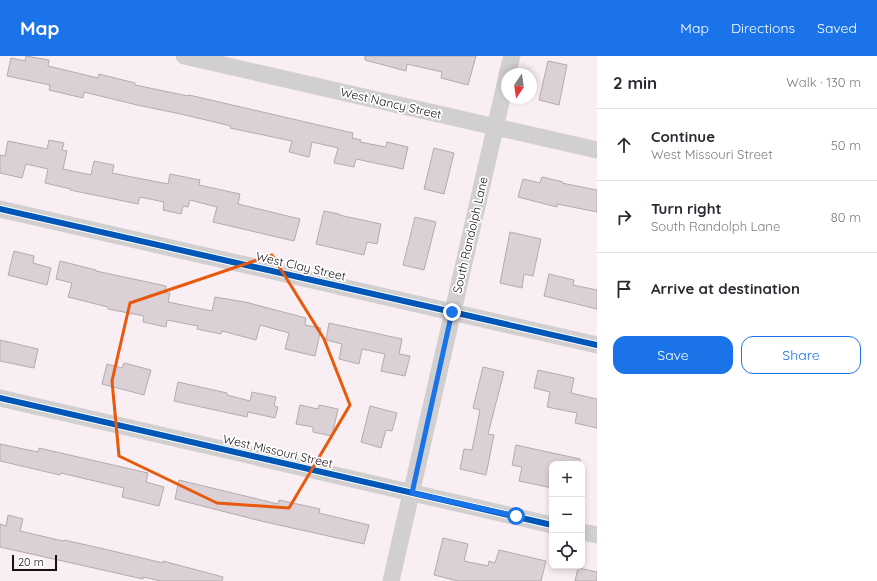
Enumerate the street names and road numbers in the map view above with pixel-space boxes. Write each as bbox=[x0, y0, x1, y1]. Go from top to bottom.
street label: West Nancy Street bbox=[339, 84, 443, 122]
street label: South Randolph Lane bbox=[449, 175, 491, 295]
street label: West Clay Street bbox=[255, 248, 347, 284]
street label: West Missouri Street bbox=[222, 431, 334, 471]

